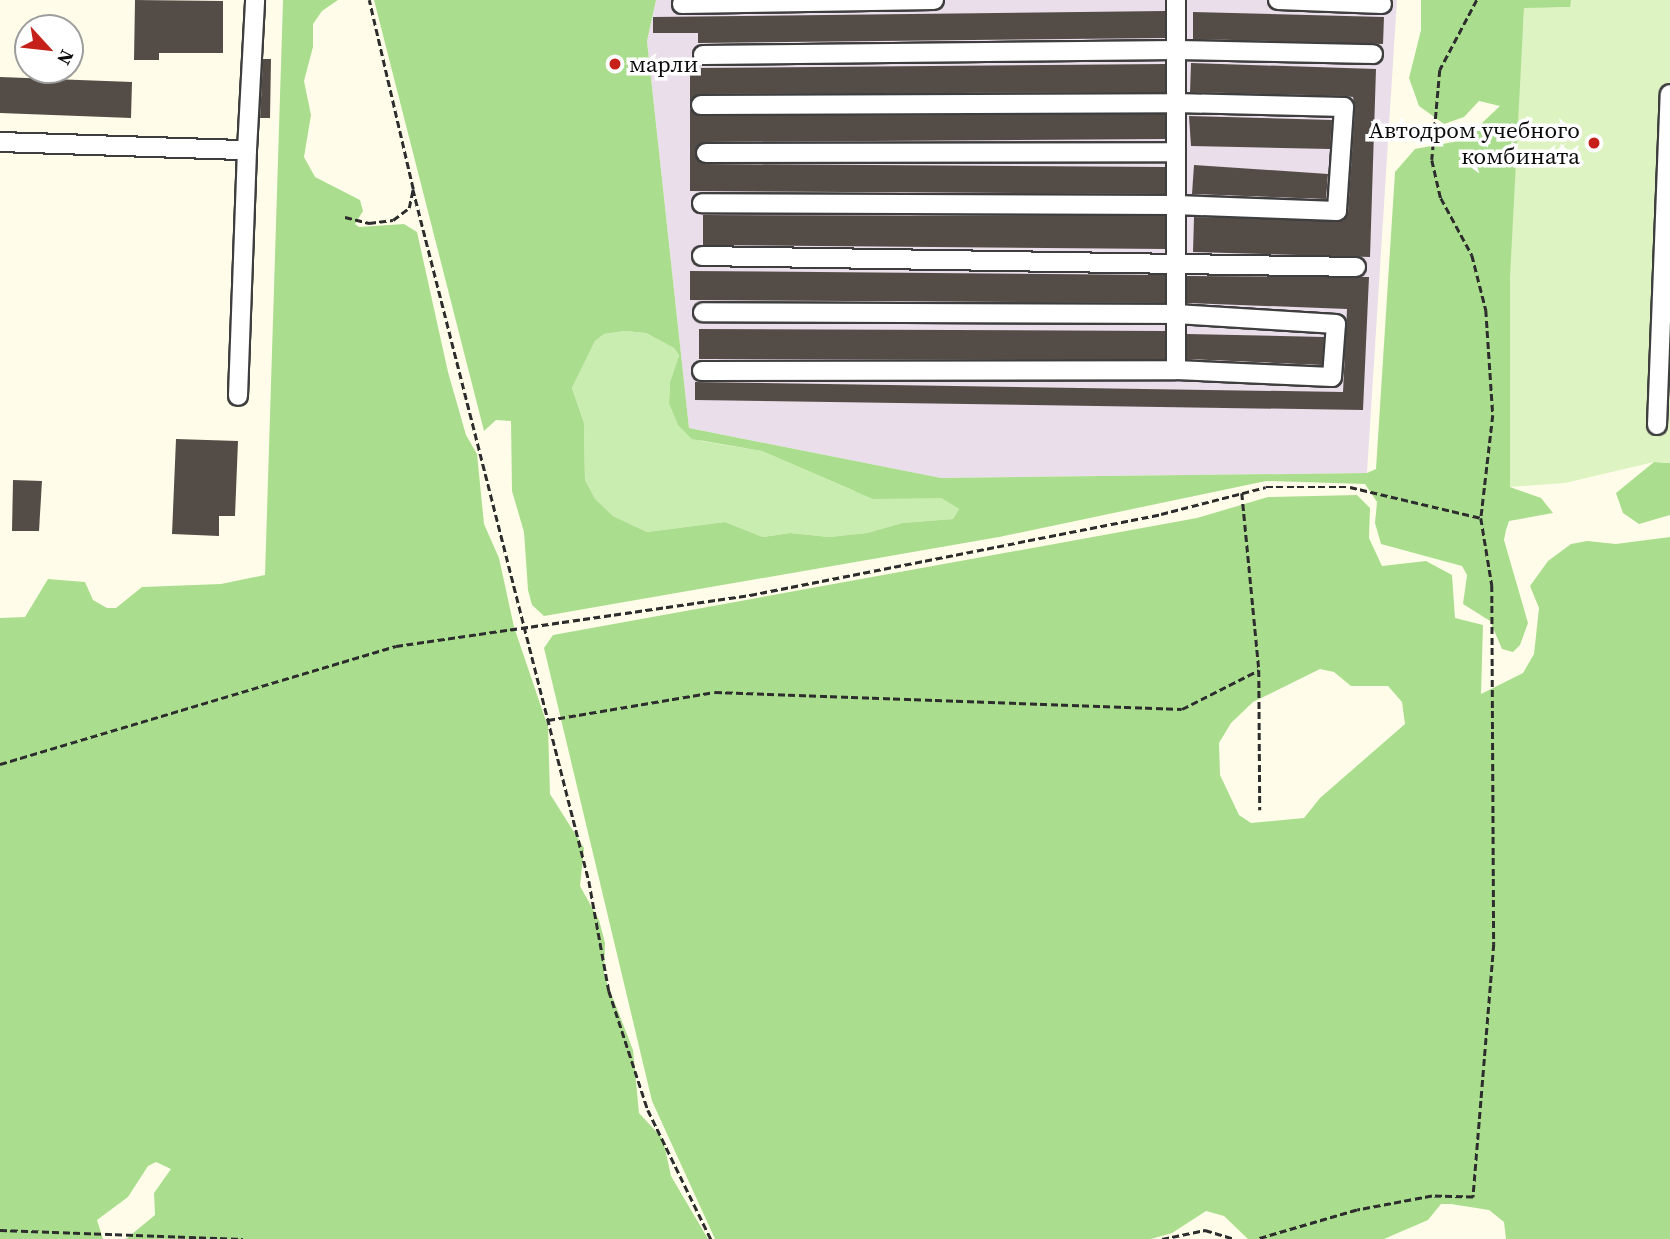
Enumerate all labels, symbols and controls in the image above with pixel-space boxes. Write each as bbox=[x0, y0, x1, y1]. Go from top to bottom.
north arrow bbox=[14, 14, 84, 84]
text: N bbox=[51, 46, 81, 70]
place label: марли bbox=[629, 50, 698, 78]
marker: марли bbox=[607, 56, 623, 72]
place label: Автодром учебного комбината bbox=[1369, 116, 1580, 170]
marker: Автодром учебного комбината bbox=[1586, 135, 1602, 151]

